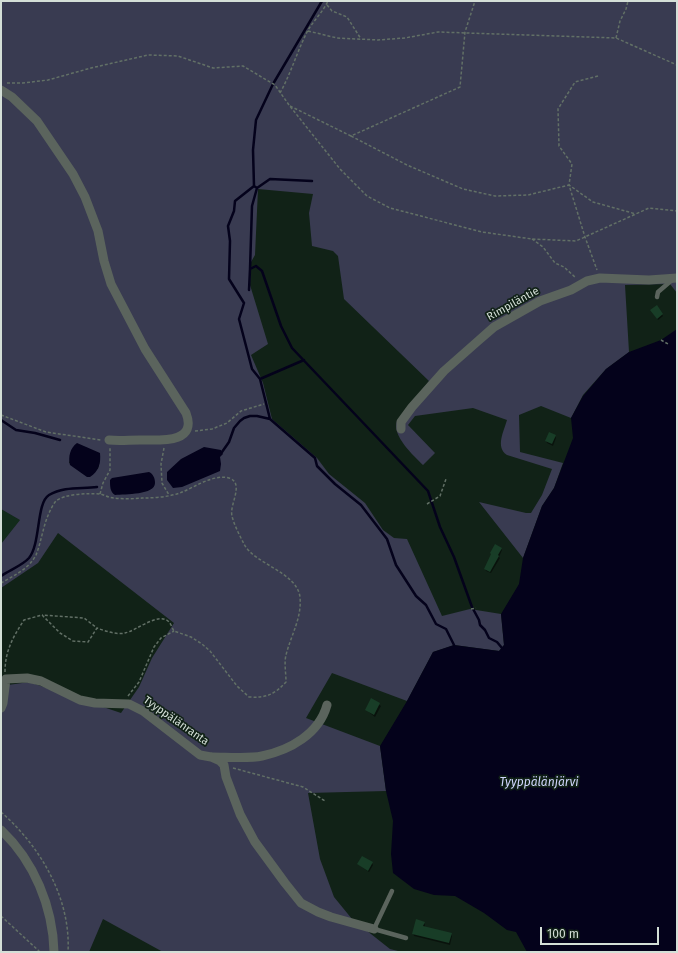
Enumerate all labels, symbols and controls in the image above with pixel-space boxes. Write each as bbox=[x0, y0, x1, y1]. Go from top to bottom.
street label: Rimpiläntie bbox=[485, 284, 541, 324]
street label: Tyyppälänranta bbox=[141, 694, 211, 748]
water label: Tyyppälänjärvi bbox=[499, 776, 579, 790]
scale bar bbox=[542, 919, 661, 945]
text: 100 m bbox=[547, 927, 579, 941]

